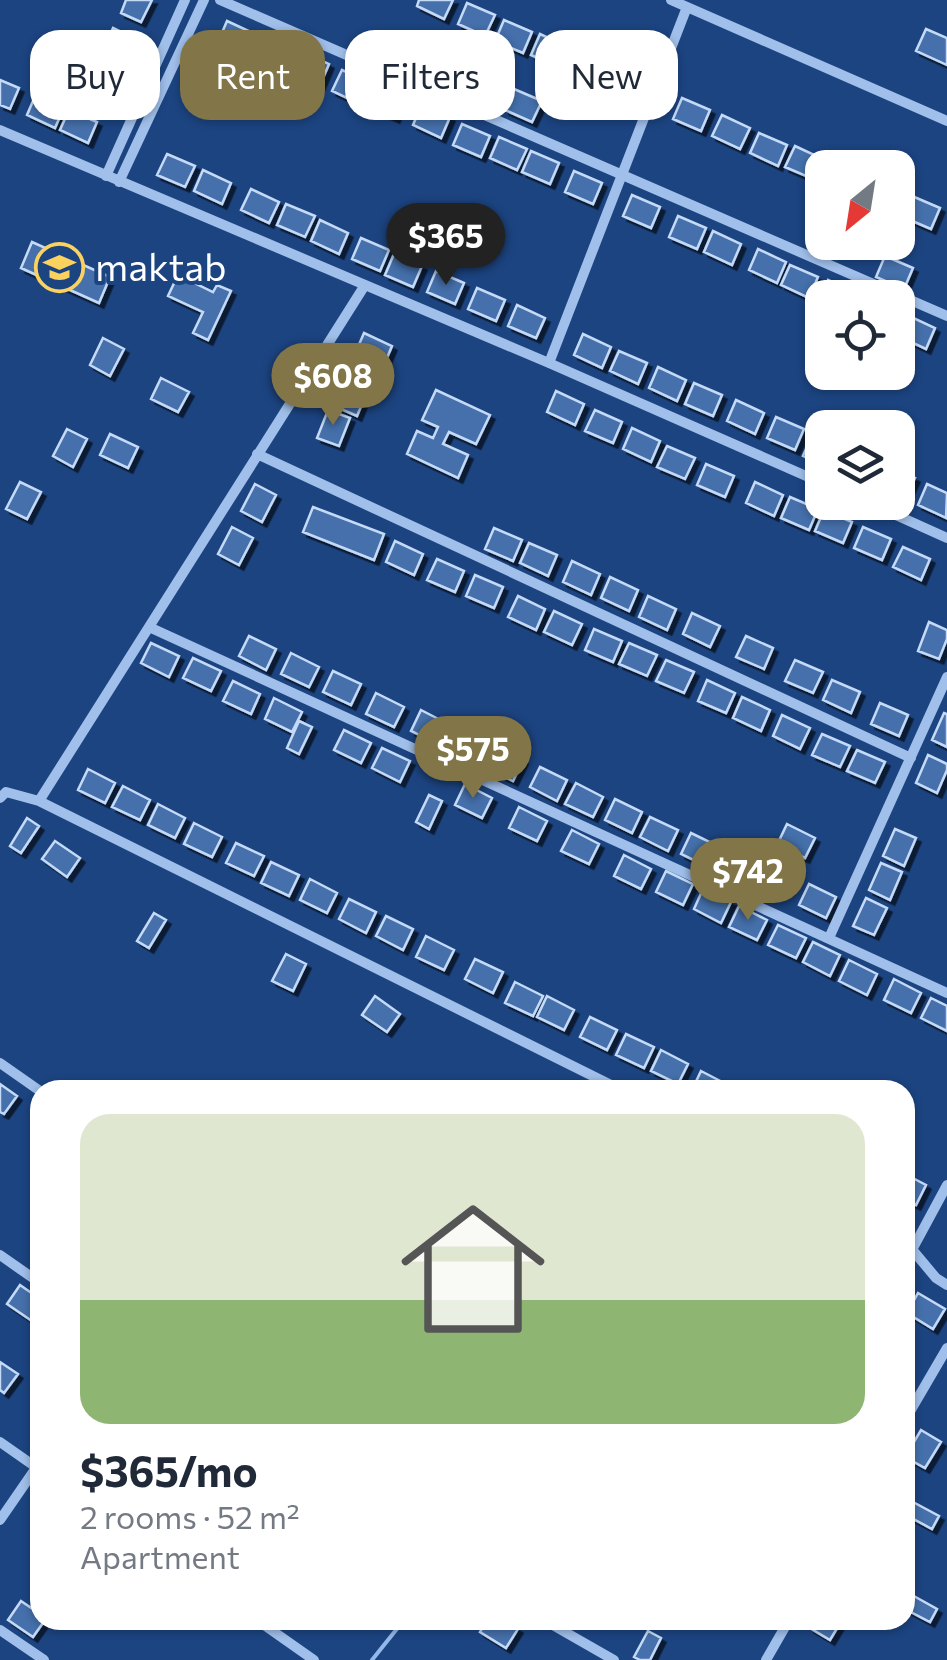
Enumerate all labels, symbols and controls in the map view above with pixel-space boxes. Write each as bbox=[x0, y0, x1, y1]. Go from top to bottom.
chip: Buy bbox=[30, 30, 160, 120]
chip: Rent bbox=[180, 30, 325, 120]
chip: Filters bbox=[345, 30, 515, 120]
chip: New bbox=[535, 30, 678, 120]
north arrow bbox=[805, 150, 915, 260]
map controls bbox=[805, 150, 915, 520]
pin: $365 bbox=[387, 203, 505, 288]
text: $365 bbox=[408, 215, 484, 255]
school or university icon: maktab bbox=[34, 242, 86, 294]
place label: maktab bbox=[95, 242, 227, 289]
button: locate bbox=[805, 280, 915, 390]
pin: $608 bbox=[274, 343, 392, 428]
text: $608 bbox=[293, 355, 373, 395]
button: layers bbox=[805, 410, 915, 520]
pin: $575 bbox=[414, 716, 532, 801]
text: $575 bbox=[436, 728, 510, 768]
pin: $742 bbox=[689, 838, 807, 923]
text: $742 bbox=[712, 850, 784, 890]
icon: home bbox=[383, 1179, 563, 1359]
text: $365/mo bbox=[80, 1444, 258, 1496]
text: 2 rooms · 52 m² bbox=[80, 1496, 300, 1536]
text: Apartment bbox=[80, 1536, 240, 1576]

